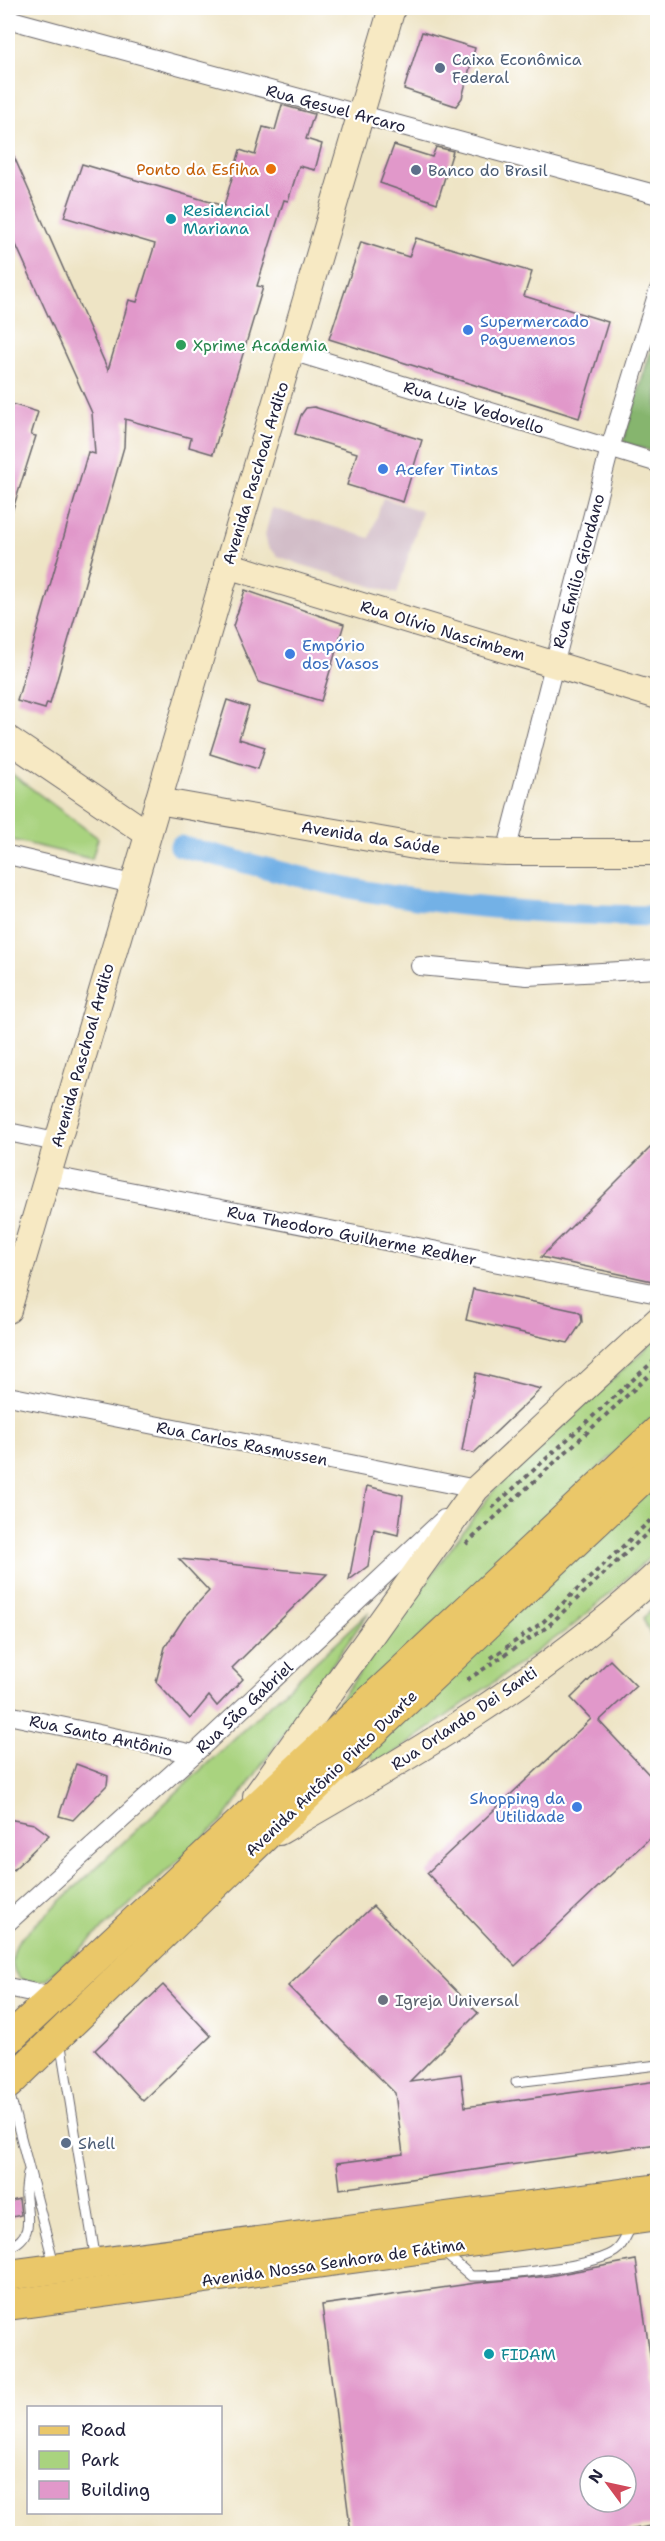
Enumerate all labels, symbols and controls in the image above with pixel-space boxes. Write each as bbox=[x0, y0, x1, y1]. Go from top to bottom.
place label: Caixa Econômica Federal bbox=[452, 49, 582, 88]
marker: Caixa Econômica Federal bbox=[433, 61, 447, 75]
street label: Rua Gesuel Arcaro bbox=[264, 80, 408, 137]
place label: Ponto da Esfiha bbox=[136, 159, 259, 180]
place label: Banco do Brasil bbox=[428, 160, 548, 181]
marker: Ponto da Esfiha bbox=[264, 162, 278, 176]
marker: Banco do Brasil bbox=[409, 163, 423, 177]
place label: Residencial Mariana bbox=[183, 200, 270, 239]
marker: Residencial Mariana bbox=[164, 212, 178, 226]
place label: Supermercado Paguemenos bbox=[480, 311, 589, 350]
marker: Supermercado Paguemenos bbox=[461, 323, 475, 337]
place label: Xprime Academia bbox=[193, 335, 327, 356]
marker: Xprime Academia bbox=[174, 338, 188, 352]
street label: Rua Luiz Vedovello bbox=[401, 376, 547, 439]
street label: Avenida Paschoal Ardito bbox=[218, 379, 293, 567]
place label: Acefer Tintas bbox=[395, 459, 498, 480]
marker: Acefer Tintas bbox=[376, 462, 390, 476]
street label: Rua Emílio Giordano bbox=[548, 491, 609, 651]
street label: Rua Olívio Nascimbem bbox=[358, 595, 528, 666]
place label: Empório dos Vasos bbox=[302, 635, 379, 674]
marker: Empório dos Vasos bbox=[283, 647, 297, 661]
street label: Avenida da Saúde bbox=[300, 816, 442, 859]
street label: Avenida Paschoal Ardito bbox=[46, 961, 119, 1150]
street label: Rua Theodoro Guilherme Redher bbox=[225, 1201, 479, 1270]
street label: Rua Carlos Rasmussen bbox=[154, 1417, 330, 1470]
street label: Rua São Gabriel bbox=[191, 1657, 297, 1758]
street label: Rua Orlando Dei Santi bbox=[387, 1662, 541, 1775]
street label: Avenida Antônio Pinto Duarte bbox=[241, 1686, 422, 1861]
street label: Rua Santo Antônio bbox=[27, 1710, 174, 1761]
place label: Shopping da Utilidade bbox=[470, 1788, 565, 1827]
marker: Shopping da Utilidade bbox=[570, 1800, 584, 1814]
place label: Igreja Universal bbox=[395, 1990, 519, 2011]
marker: Igreja Universal bbox=[376, 1993, 390, 2007]
place label: Shell bbox=[78, 2133, 115, 2154]
marker: Shell bbox=[59, 2136, 73, 2150]
street label: Avenida Nossa Senhora de Fátima bbox=[200, 2234, 466, 2291]
place label: FIDAM bbox=[501, 2344, 556, 2365]
marker: FIDAM bbox=[482, 2347, 496, 2361]
legend bbox=[27, 2406, 222, 2514]
text: Road bbox=[81, 2418, 126, 2442]
text: Park bbox=[81, 2448, 120, 2472]
north arrow bbox=[578, 2454, 638, 2514]
text: N bbox=[584, 2465, 608, 2487]
text: Building bbox=[81, 2478, 150, 2502]

